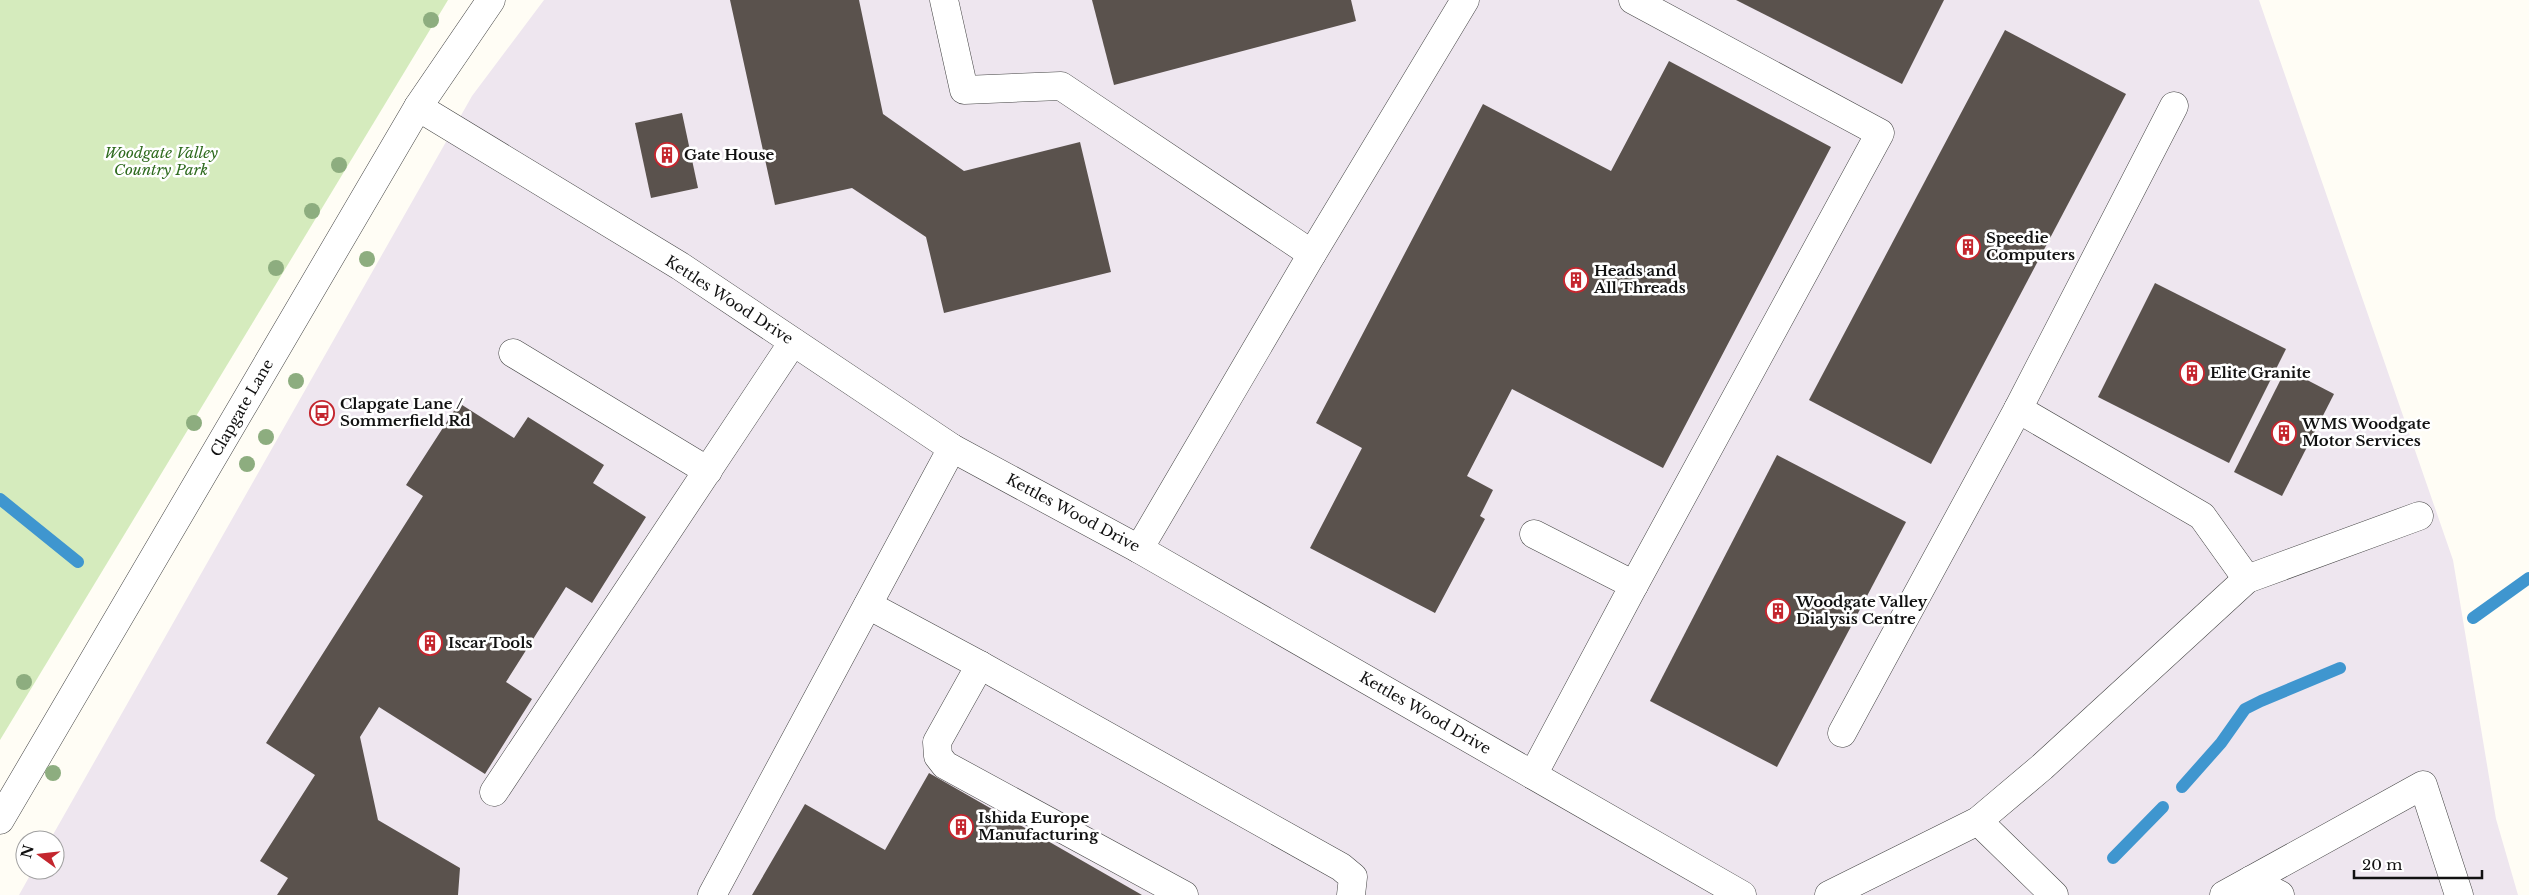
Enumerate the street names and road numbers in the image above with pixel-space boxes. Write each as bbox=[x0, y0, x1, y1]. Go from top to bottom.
street label: Kettles Wood Drive bbox=[662, 251, 797, 348]
street label: Clapgate Lane bbox=[206, 356, 277, 460]
street label: Kettles Wood Drive bbox=[1003, 469, 1143, 556]
street label: Kettles Wood Drive bbox=[1356, 667, 1494, 758]

